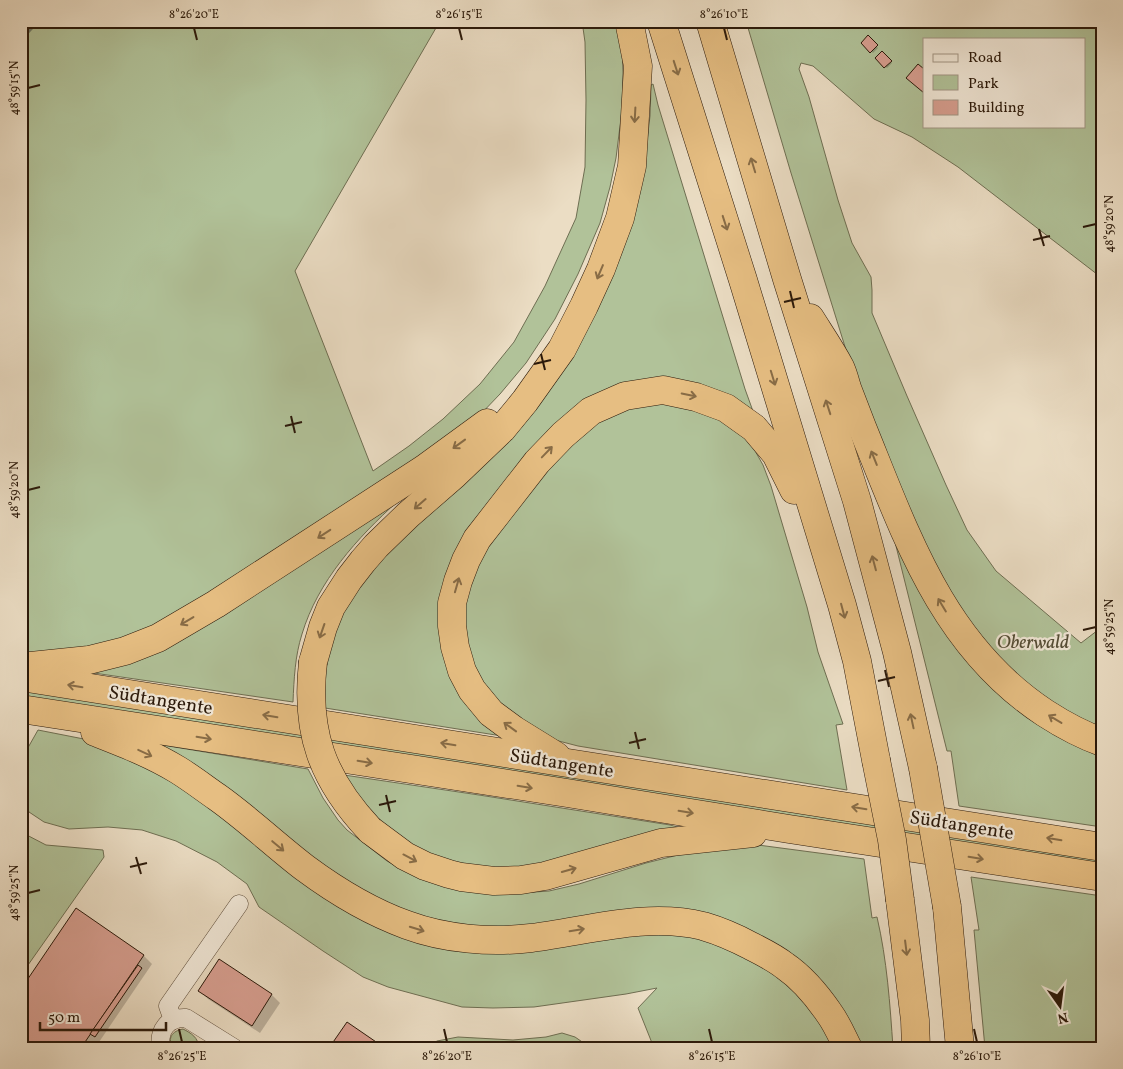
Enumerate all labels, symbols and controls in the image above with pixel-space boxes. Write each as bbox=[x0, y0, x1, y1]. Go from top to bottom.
text: 8°26'20"E bbox=[169, 7, 219, 23]
text: 8°26'15"E bbox=[435, 7, 483, 23]
text: 8°26'10"E bbox=[700, 7, 748, 23]
legend bbox=[923, 38, 1086, 128]
text: Road bbox=[968, 48, 1002, 69]
one-way arrow bbox=[671, 59, 681, 75]
text: 48°59'15"N bbox=[7, 60, 23, 115]
text: Park bbox=[968, 74, 999, 95]
text: Building bbox=[968, 98, 1025, 119]
one-way arrow bbox=[630, 106, 639, 122]
one-way arrow bbox=[748, 157, 758, 173]
text: 48°59'20"N bbox=[1102, 195, 1118, 253]
one-way arrow bbox=[721, 214, 730, 230]
one-way arrow bbox=[594, 264, 604, 279]
one-way arrow bbox=[768, 369, 778, 385]
one-way arrow bbox=[681, 391, 697, 401]
one-way arrow bbox=[822, 400, 832, 416]
one-way arrow bbox=[452, 439, 466, 449]
one-way arrow bbox=[541, 445, 553, 458]
one-way arrow bbox=[869, 450, 878, 465]
text: 48°59'20"N bbox=[7, 461, 23, 519]
one-way arrow bbox=[414, 498, 427, 510]
one-way arrow bbox=[318, 529, 332, 539]
one-way arrow bbox=[868, 555, 878, 571]
one-way arrow bbox=[453, 577, 462, 593]
one-way arrow bbox=[937, 599, 947, 613]
text: 48°59'25"N bbox=[1102, 599, 1118, 655]
one-way arrow bbox=[839, 602, 849, 618]
one-way arrow bbox=[181, 617, 195, 627]
one-way arrow bbox=[317, 622, 326, 638]
park label: Oberwald bbox=[997, 630, 1069, 656]
one-way arrow bbox=[68, 680, 84, 690]
street label: Südtangente bbox=[107, 680, 215, 722]
one-way arrow bbox=[263, 711, 279, 721]
one-way arrow bbox=[907, 713, 916, 729]
one-way arrow bbox=[1049, 714, 1063, 724]
one-way arrow bbox=[503, 722, 517, 732]
one-way arrow bbox=[195, 733, 211, 743]
one-way arrow bbox=[441, 738, 457, 748]
street label: Südtangente bbox=[508, 743, 616, 785]
one-way arrow bbox=[137, 749, 152, 759]
one-way arrow bbox=[356, 757, 372, 767]
one-way arrow bbox=[517, 782, 533, 792]
one-way arrow bbox=[851, 803, 867, 813]
street label: Südtangente bbox=[908, 805, 1016, 847]
one-way arrow bbox=[677, 808, 693, 818]
one-way arrow bbox=[1046, 834, 1062, 844]
one-way arrow bbox=[272, 840, 285, 851]
one-way arrow bbox=[402, 854, 417, 863]
one-way arrow bbox=[967, 854, 983, 864]
one-way arrow bbox=[560, 864, 576, 874]
text: 48°59'25"N bbox=[7, 865, 23, 921]
one-way arrow bbox=[408, 924, 424, 934]
one-way arrow bbox=[569, 925, 585, 935]
one-way arrow bbox=[901, 940, 911, 956]
north arrow bbox=[1036, 982, 1086, 1032]
scale bar bbox=[40, 999, 166, 1031]
text: N bbox=[1056, 1007, 1070, 1028]
text: 50 m bbox=[48, 1008, 80, 1029]
text: 8°26'25"E bbox=[158, 1049, 206, 1065]
text: 8°26'20"E bbox=[422, 1049, 472, 1065]
text: 8°26'15"E bbox=[688, 1049, 736, 1065]
text: 8°26'10"E bbox=[953, 1049, 1001, 1065]

